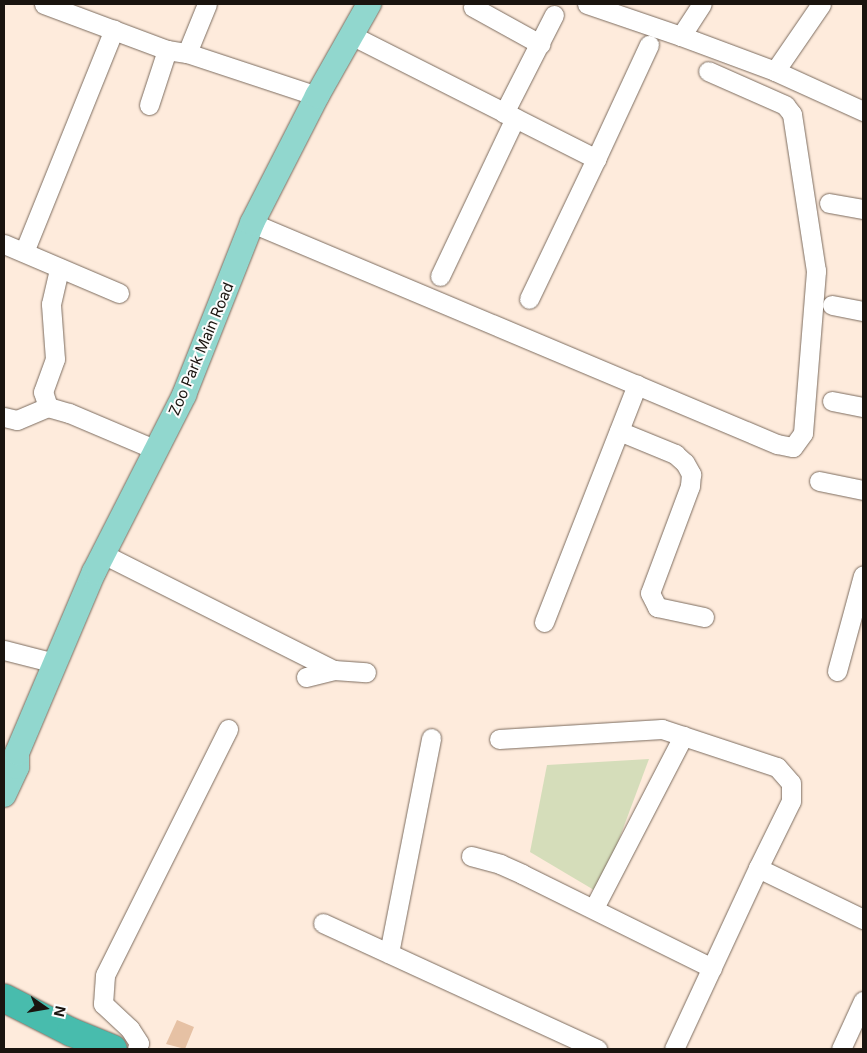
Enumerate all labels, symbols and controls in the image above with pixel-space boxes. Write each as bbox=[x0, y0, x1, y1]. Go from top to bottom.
street label: Zoo Park Main Road bbox=[165, 280, 237, 418]
north arrow bbox=[20, 983, 70, 1033]
text: N bbox=[51, 1004, 70, 1019]

